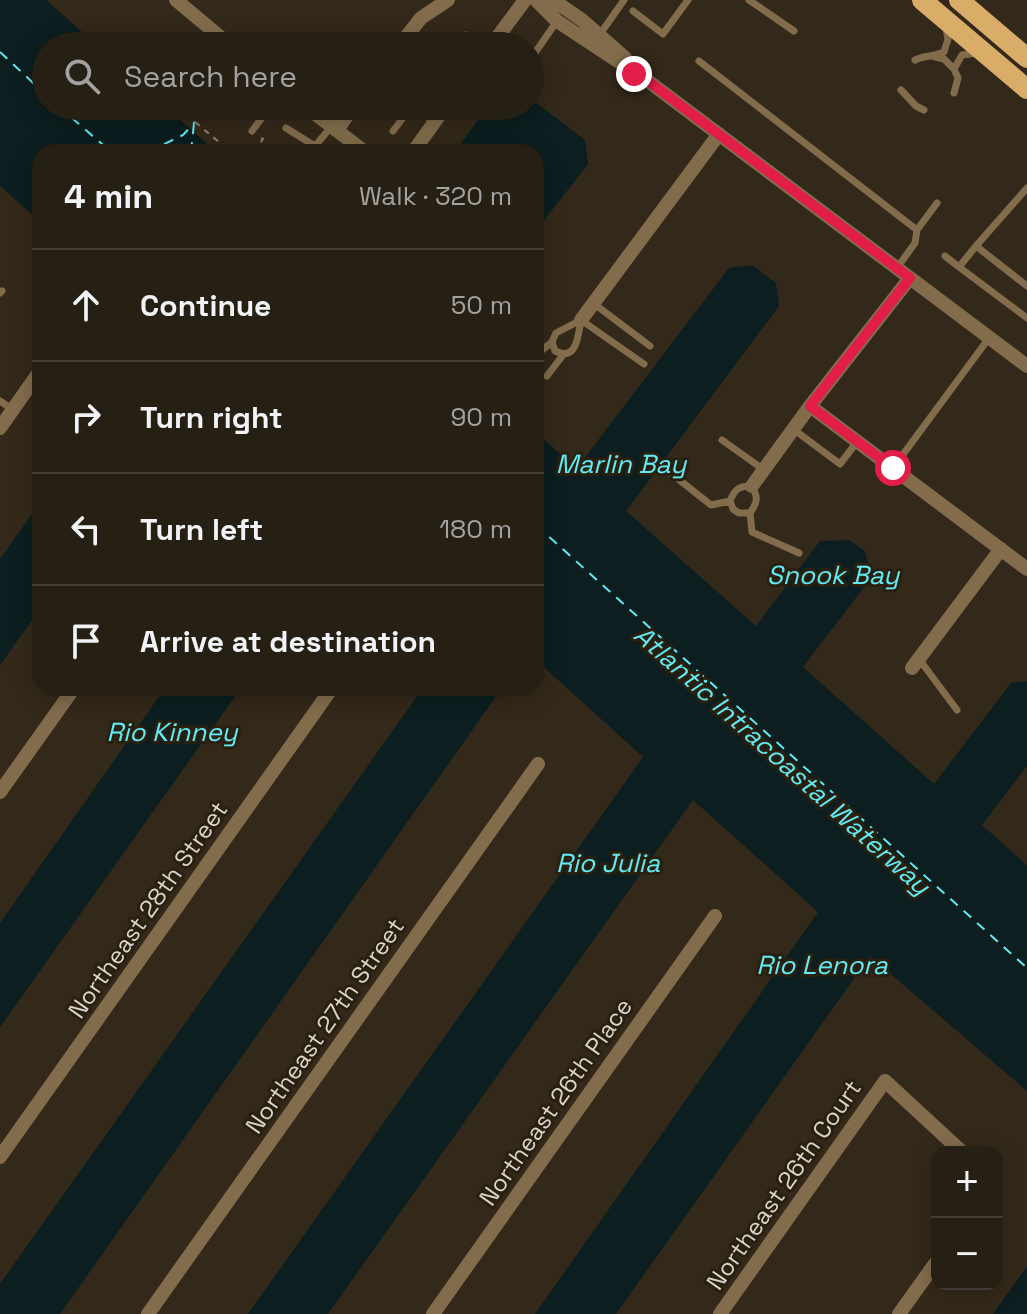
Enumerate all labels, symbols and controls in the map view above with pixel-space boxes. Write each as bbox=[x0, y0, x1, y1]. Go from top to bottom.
search box bbox=[32, 32, 544, 120]
icon: search bbox=[60, 54, 104, 98]
route end bbox=[616, 56, 652, 92]
text: Search here bbox=[124, 57, 297, 96]
text: 4 min bbox=[64, 175, 153, 218]
text: Walk · 320 m bbox=[359, 179, 512, 213]
icon: ahead bbox=[64, 283, 108, 327]
text: Continue bbox=[140, 286, 271, 325]
text: 50 m bbox=[451, 288, 512, 322]
icon: right bbox=[64, 395, 108, 439]
text: Turn right bbox=[140, 398, 283, 437]
text: 90 m bbox=[450, 400, 512, 434]
water label: Marlin Bay bbox=[556, 447, 687, 481]
route start bbox=[875, 450, 911, 486]
icon: left bbox=[64, 507, 108, 551]
text: Turn left bbox=[140, 510, 263, 549]
text: 180 m bbox=[439, 512, 512, 546]
water label: Snook Bay bbox=[767, 558, 900, 592]
water label: Atlantic Intracoastal Waterway bbox=[627, 618, 938, 903]
icon: arrive bbox=[64, 619, 108, 663]
text: Arrive at destination bbox=[140, 622, 436, 661]
water label: Rio Kinney bbox=[107, 715, 239, 749]
street label: Northeast 28th Street bbox=[61, 795, 234, 1024]
water label: Rio Julia bbox=[556, 846, 661, 880]
street label: Northeast 27th Street bbox=[238, 912, 411, 1140]
water label: Rio Lenora bbox=[756, 948, 889, 982]
street label: Northeast 26th Place bbox=[472, 992, 639, 1212]
street label: Northeast 26th Court bbox=[699, 1074, 868, 1296]
map controls bbox=[931, 1146, 1003, 1290]
button: + bbox=[931, 1146, 1003, 1218]
button: − bbox=[931, 1218, 1003, 1290]

